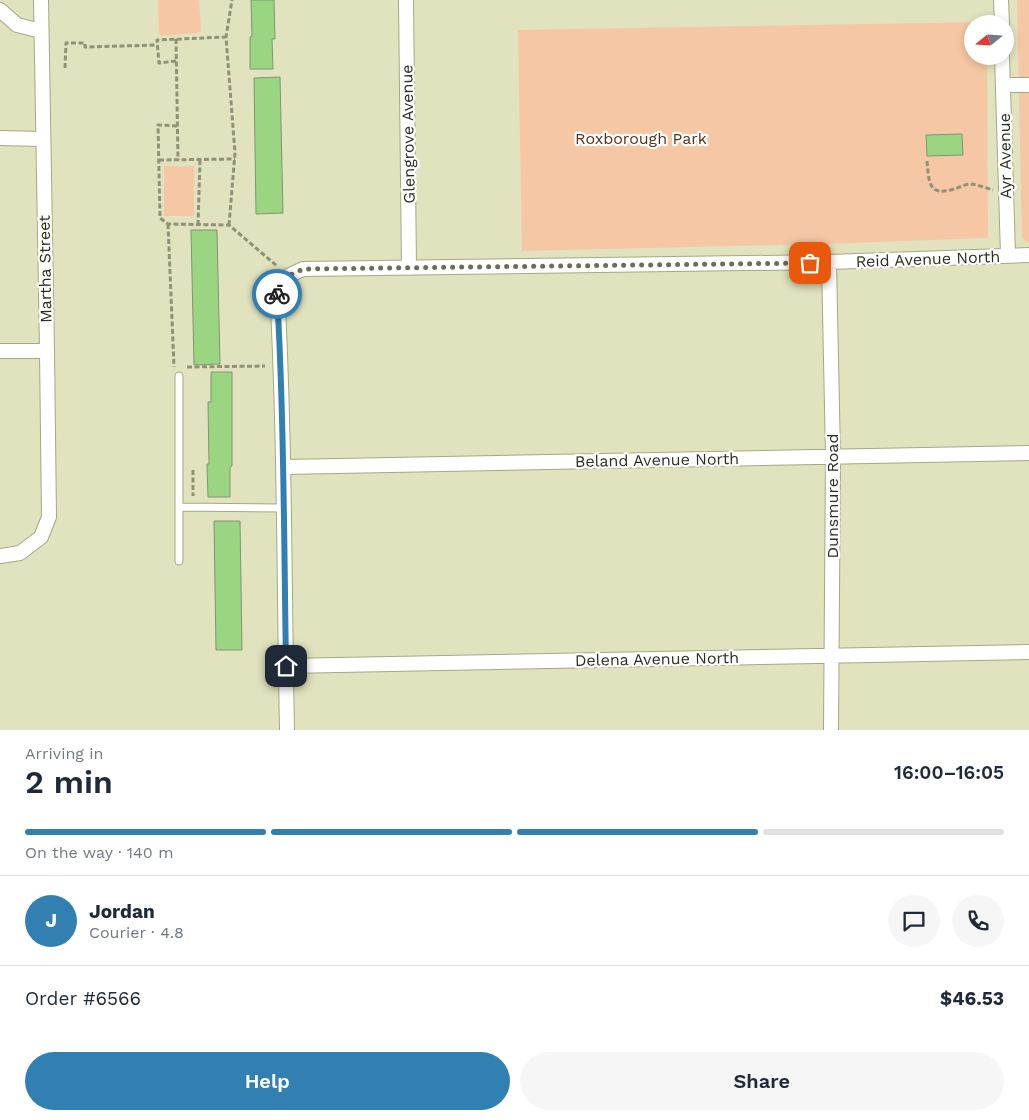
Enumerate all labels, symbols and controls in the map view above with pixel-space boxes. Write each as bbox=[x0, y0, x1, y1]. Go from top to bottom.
north arrow bbox=[964, 15, 1014, 65]
map controls bbox=[964, 15, 1014, 65]
street label: Glengrove Avenue bbox=[397, 64, 419, 204]
street label: Ayr Avenue bbox=[995, 113, 1015, 199]
park label: Roxborough Park bbox=[575, 129, 707, 148]
street label: Martha Street bbox=[35, 215, 55, 323]
pin bbox=[789, 242, 831, 284]
street label: Reid Avenue North bbox=[855, 247, 1001, 271]
icon: bag bbox=[796, 249, 824, 277]
courier bbox=[252, 269, 302, 319]
icon: bike bbox=[263, 280, 291, 308]
street label: Dunsmure Road bbox=[823, 434, 842, 558]
street label: Beland Avenue North bbox=[575, 449, 739, 471]
pin bbox=[265, 645, 307, 687]
street label: Delena Avenue North bbox=[575, 648, 739, 670]
icon: home bbox=[272, 652, 300, 680]
text: Arriving in bbox=[25, 744, 103, 763]
text: 16:00–16:05 bbox=[894, 761, 1004, 784]
text: 2 min bbox=[25, 763, 113, 801]
text: On the way · 140 m bbox=[25, 843, 173, 862]
button: chat bbox=[888, 895, 940, 947]
button: phone bbox=[952, 895, 1004, 947]
text: Jordan bbox=[89, 900, 155, 923]
text: J bbox=[45, 909, 57, 932]
text: Courier · 4.8 bbox=[89, 923, 184, 942]
text: Order #6566 bbox=[25, 987, 141, 1010]
text: $46.53 bbox=[940, 987, 1004, 1010]
button: Help bbox=[25, 1052, 510, 1110]
button: Share bbox=[520, 1052, 1004, 1110]

